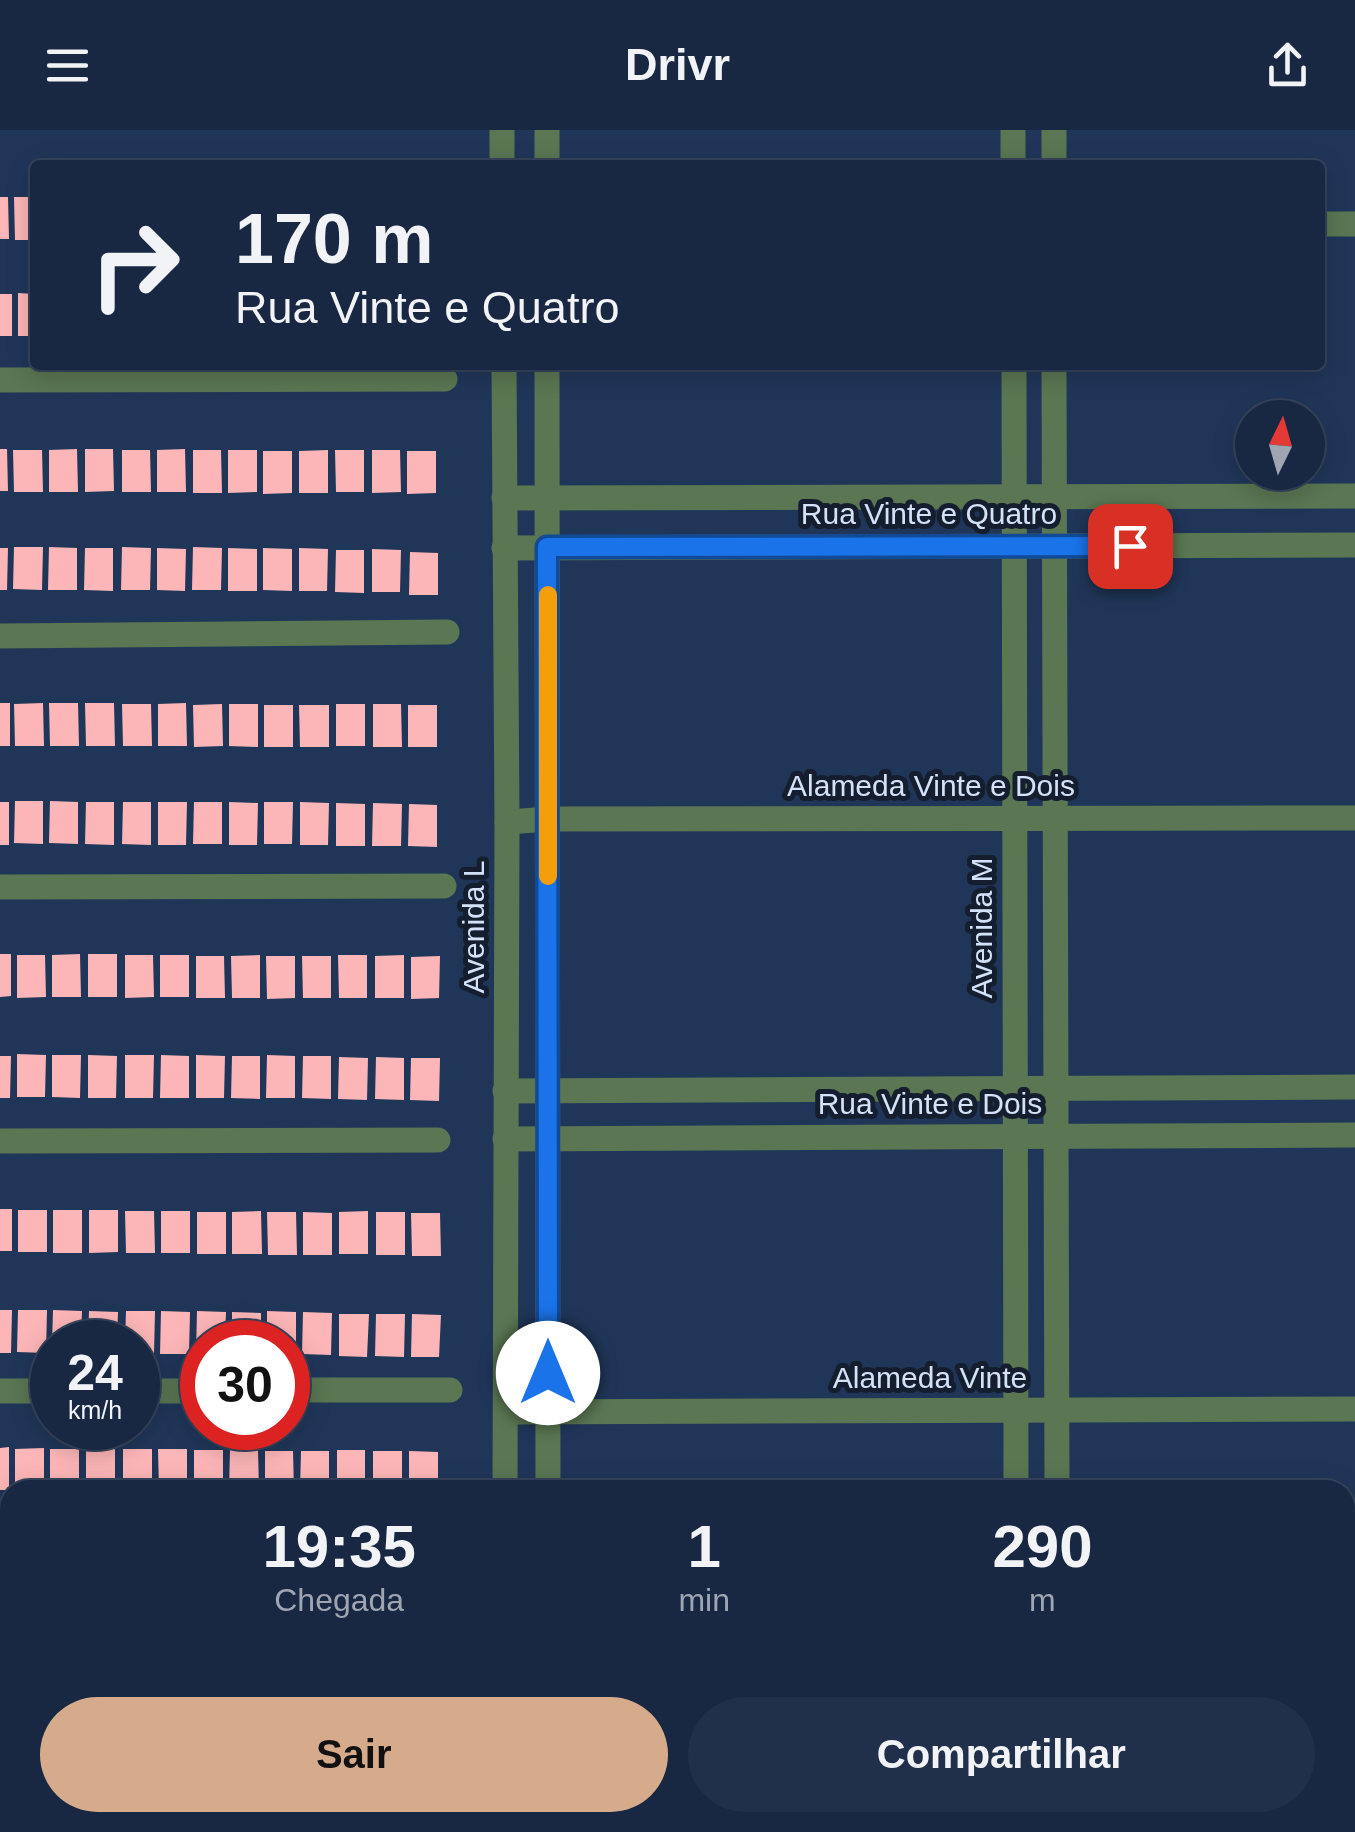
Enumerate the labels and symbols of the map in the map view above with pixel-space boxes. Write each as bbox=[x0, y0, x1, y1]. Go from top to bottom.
north arrow bbox=[1235, 400, 1325, 490]
street label: Rua Vinte e Quatro bbox=[801, 497, 1057, 530]
pin bbox=[1088, 504, 1173, 589]
street label: Alameda Vinte e Dois bbox=[787, 769, 1075, 802]
street label: Avenida M bbox=[965, 857, 998, 999]
street label: Avenida L bbox=[457, 861, 490, 993]
street label: Rua Vinte e Dois bbox=[818, 1087, 1042, 1120]
speed limit sign: 30 bbox=[180, 1320, 310, 1450]
position arrow bbox=[496, 1321, 600, 1425]
street label: Alameda Vinte bbox=[833, 1361, 1027, 1394]

